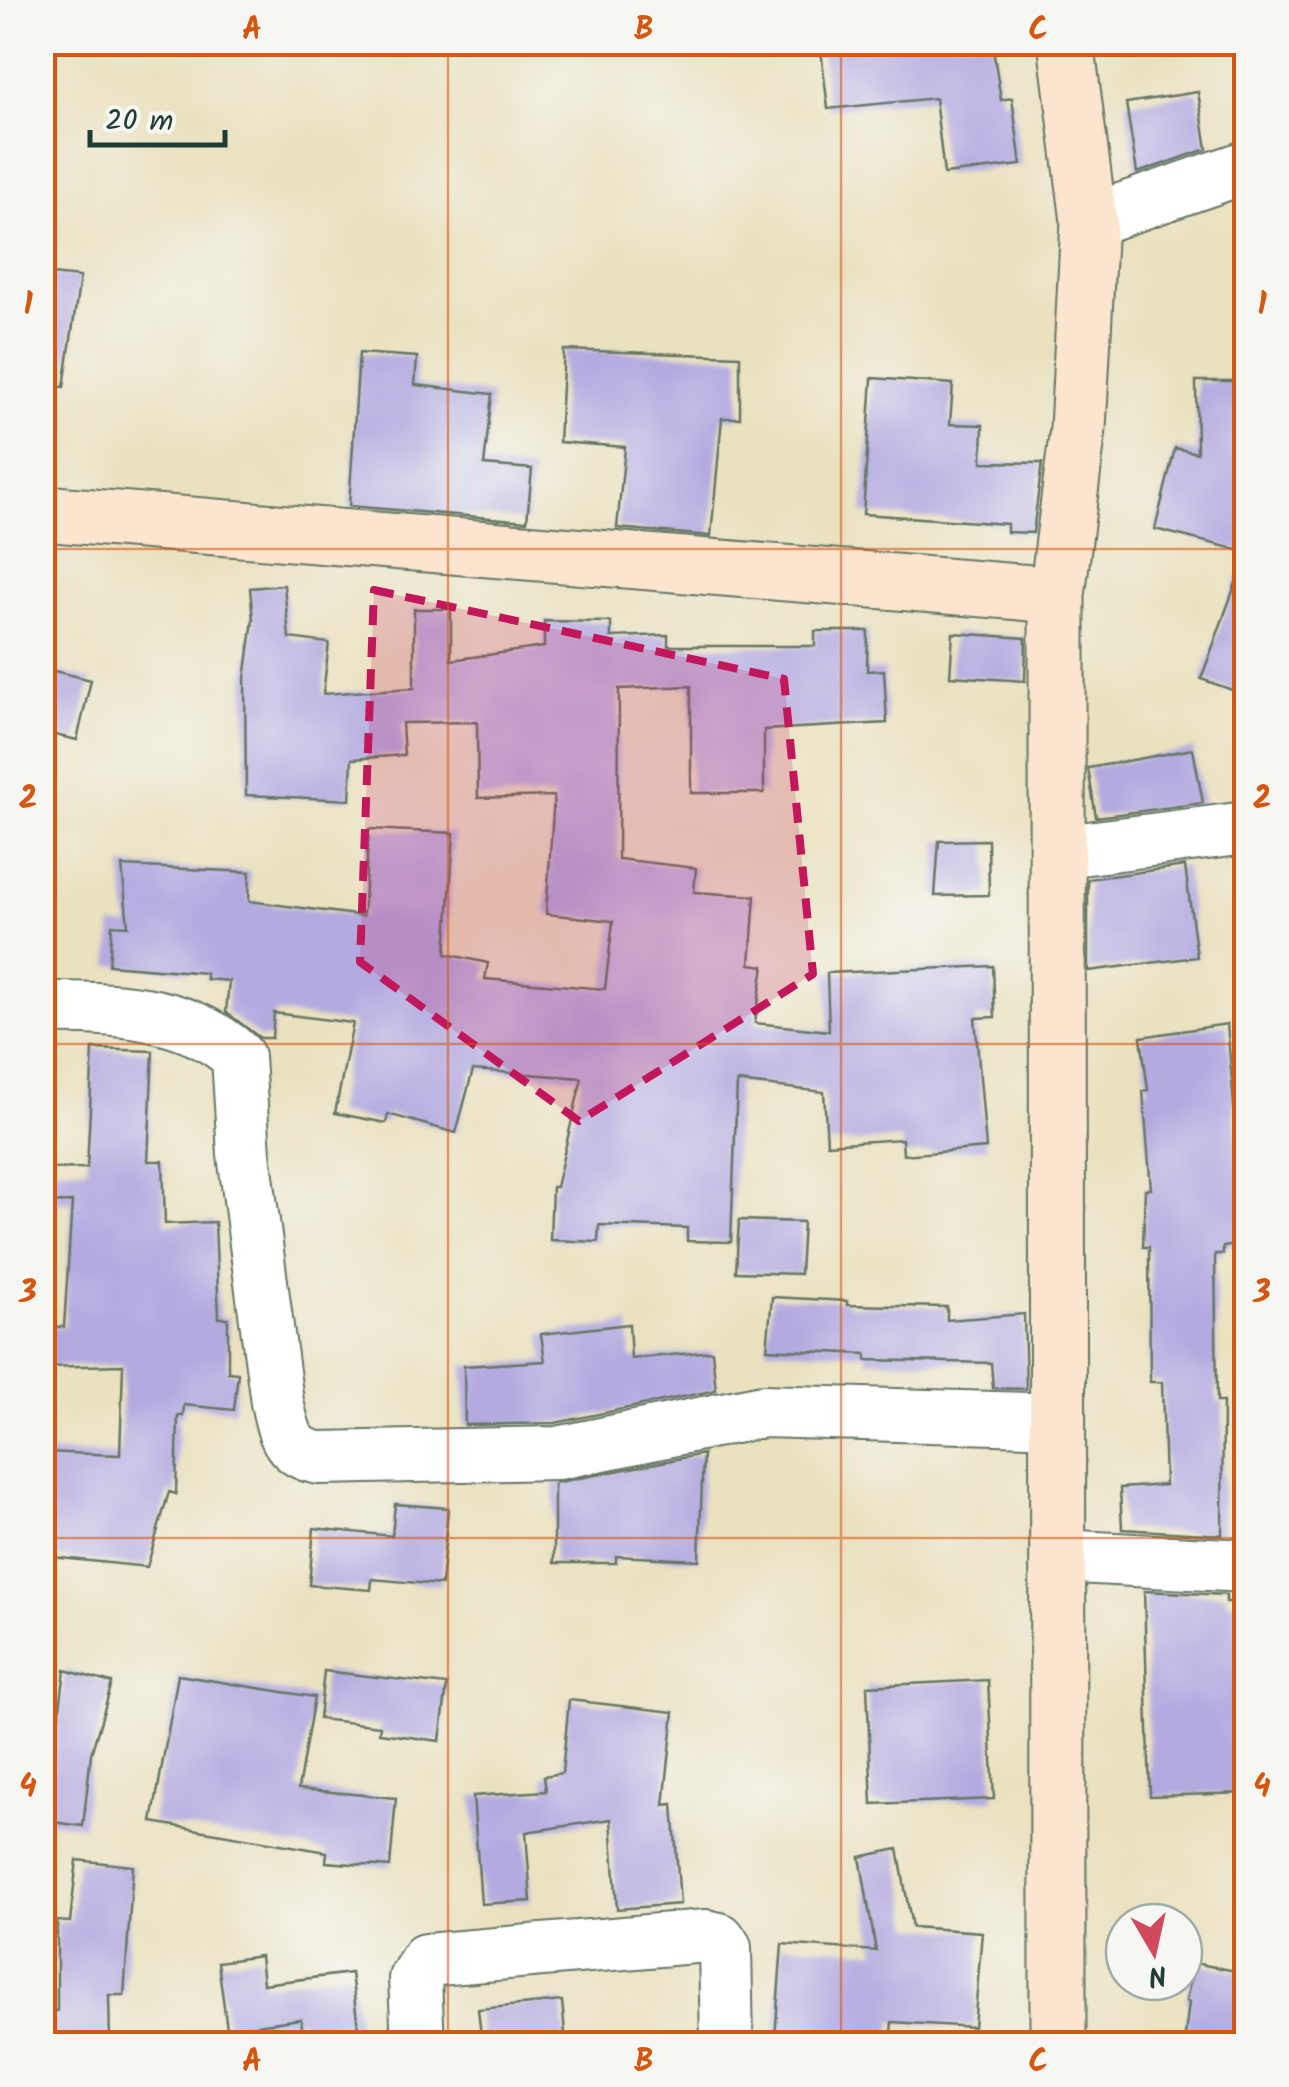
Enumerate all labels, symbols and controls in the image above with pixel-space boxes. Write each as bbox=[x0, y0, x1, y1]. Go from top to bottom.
text: A bbox=[242, 5, 262, 56]
text: B bbox=[634, 5, 654, 56]
text: C bbox=[1028, 5, 1048, 56]
scale bar bbox=[90, 85, 225, 147]
text: 20 m bbox=[105, 98, 173, 146]
text: 1 bbox=[23, 280, 33, 331]
text: 1 bbox=[1257, 280, 1267, 331]
text: 2 bbox=[19, 774, 37, 825]
text: 2 bbox=[1253, 774, 1271, 825]
text: 3 bbox=[18, 1268, 37, 1319]
text: 3 bbox=[1252, 1268, 1271, 1319]
text: 4 bbox=[19, 1762, 37, 1813]
text: 4 bbox=[1253, 1762, 1271, 1813]
north arrow bbox=[1104, 1902, 1204, 2002]
text: N bbox=[1145, 1951, 1170, 1998]
text: A bbox=[242, 2037, 262, 2087]
text: B bbox=[634, 2037, 654, 2087]
text: C bbox=[1028, 2037, 1048, 2087]

